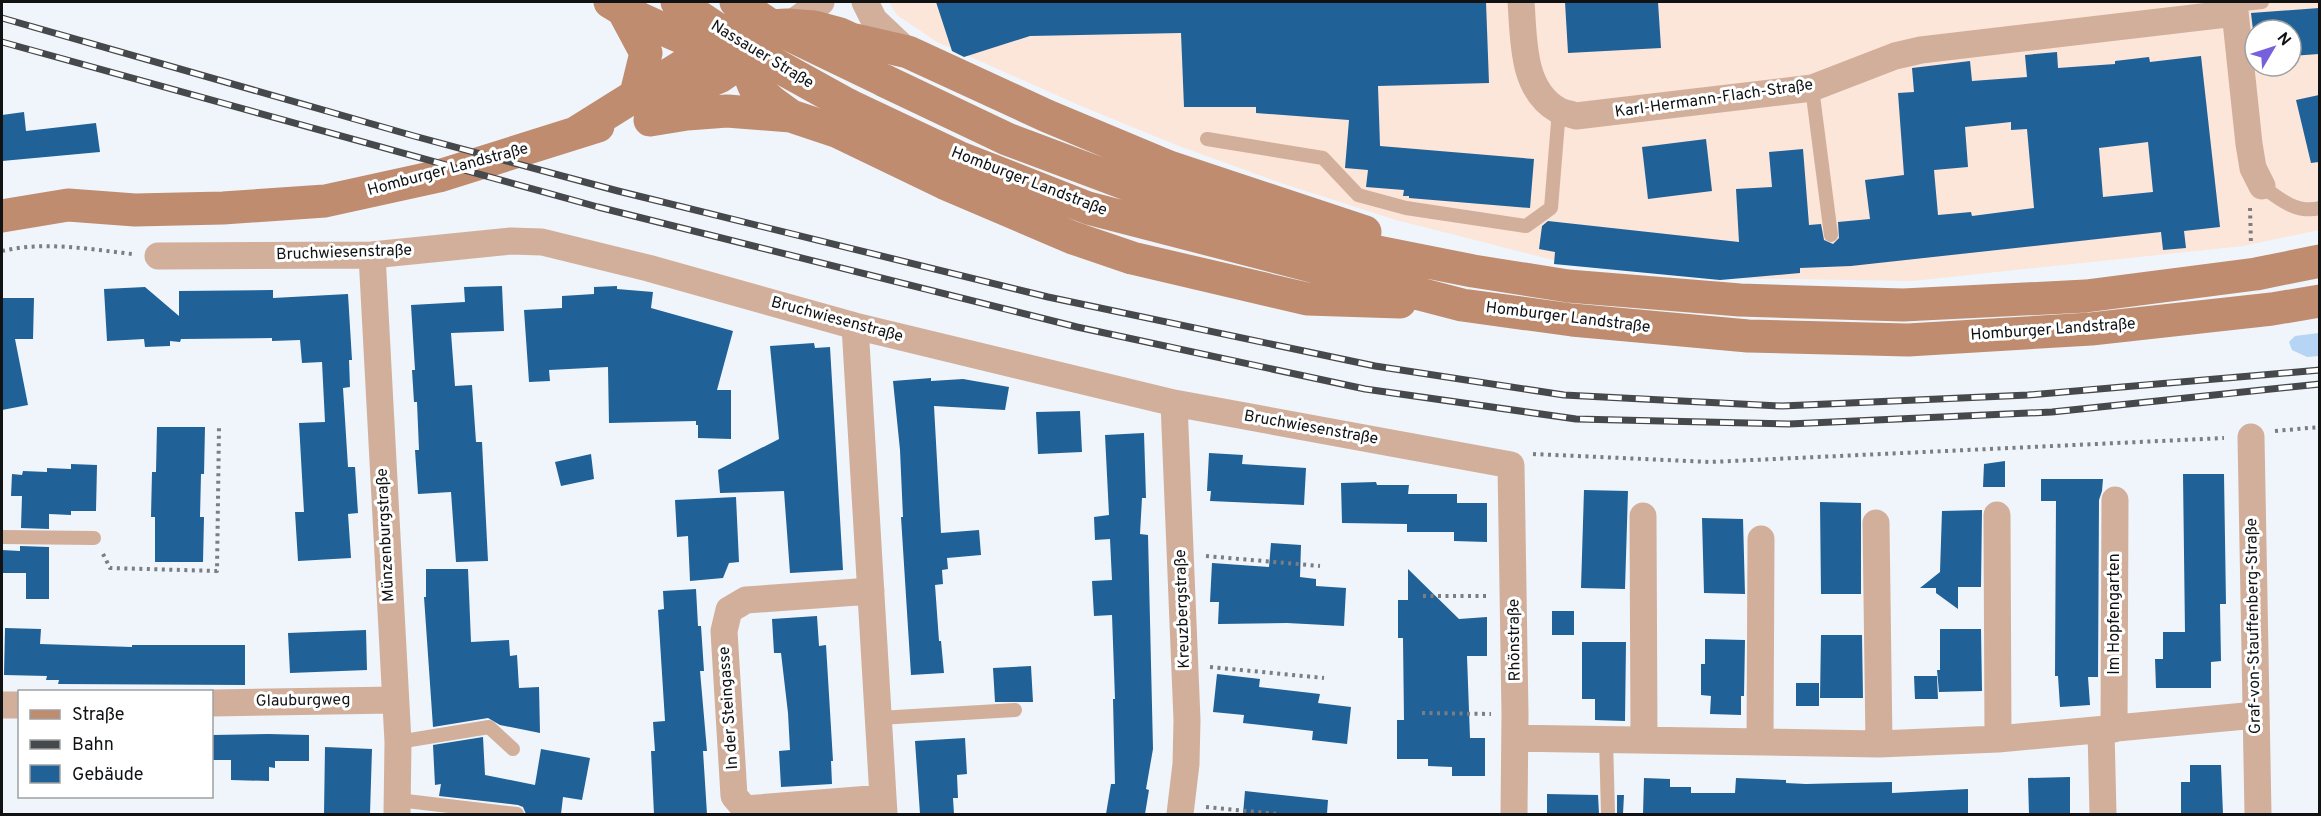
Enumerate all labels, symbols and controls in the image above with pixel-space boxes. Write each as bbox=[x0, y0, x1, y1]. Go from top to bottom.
street label: Nassauer Straße bbox=[707, 16, 817, 94]
north arrow bbox=[2243, 18, 2303, 78]
text: N bbox=[2272, 29, 2294, 51]
street label: Karl-Hermann-Flach-Straße bbox=[1614, 75, 1814, 123]
street label: Homburger Landstraße bbox=[365, 139, 531, 201]
street label: Homburger Landstraße bbox=[948, 143, 1110, 221]
street label: Bruchwiesenstraße bbox=[276, 241, 412, 265]
street label: Bruchwiesenstraße bbox=[769, 293, 905, 347]
street label: Homburger Landstraße bbox=[1485, 298, 1651, 338]
street label: Homburger Landstraße bbox=[1970, 314, 2136, 346]
street label: Bruchwiesenstraße bbox=[1242, 406, 1380, 450]
street label: Münzenburgstraße bbox=[373, 468, 399, 602]
street label: Graf-von-Stauffenberg-Straße bbox=[2242, 518, 2266, 734]
street label: Kreuzbergstraße bbox=[1171, 549, 1195, 669]
street label: Im Hopfengarten bbox=[2105, 553, 2125, 675]
street label: Rhönstraße bbox=[1504, 599, 1526, 681]
street label: In der Steingasse bbox=[715, 646, 743, 770]
legend bbox=[18, 690, 213, 798]
street label: Glauburgweg bbox=[255, 690, 351, 712]
text: Straße bbox=[72, 704, 124, 727]
text: Bahn bbox=[72, 734, 114, 757]
text: Gebäude bbox=[72, 764, 144, 787]

